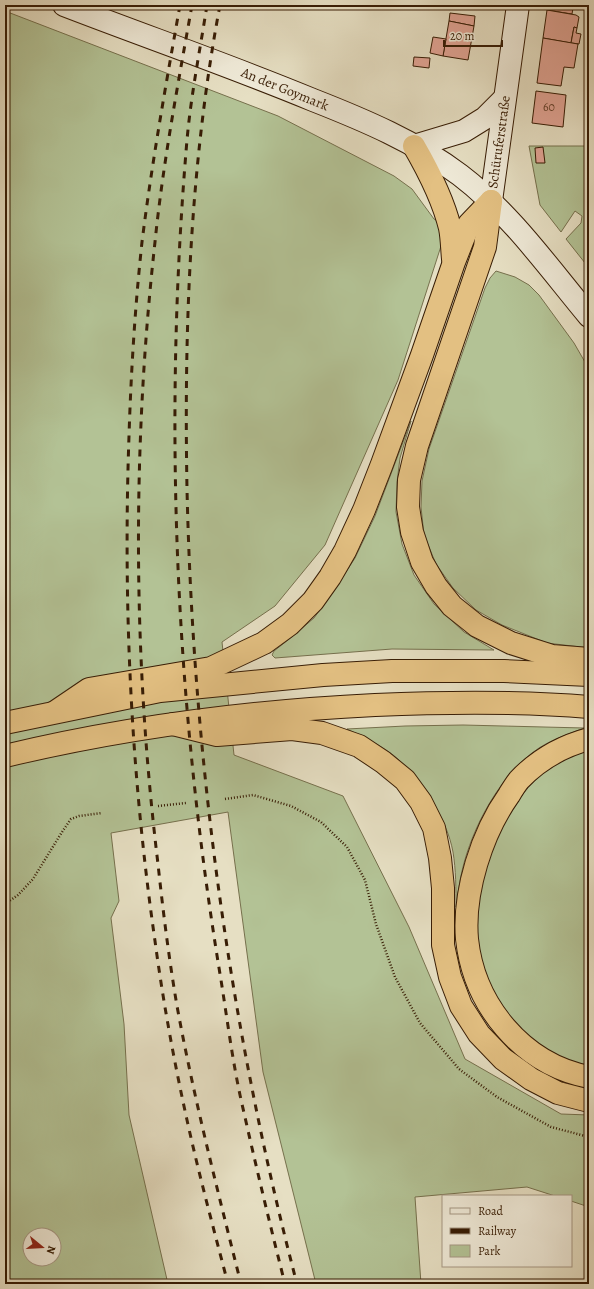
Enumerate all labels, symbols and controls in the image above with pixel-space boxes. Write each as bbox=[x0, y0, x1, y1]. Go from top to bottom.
scale bar bbox=[444, 22, 502, 48]
text: 20 m bbox=[450, 28, 474, 44]
street label: An der Goymark bbox=[237, 62, 332, 115]
street label: Schüruferstraße bbox=[483, 94, 515, 190]
house number: 60 bbox=[543, 99, 555, 115]
legend bbox=[442, 1195, 572, 1267]
text: Road bbox=[478, 1203, 504, 1219]
text: Railway bbox=[478, 1223, 517, 1239]
north arrow bbox=[22, 1227, 62, 1267]
text: Park bbox=[478, 1243, 501, 1259]
text: N bbox=[43, 1244, 59, 1256]

